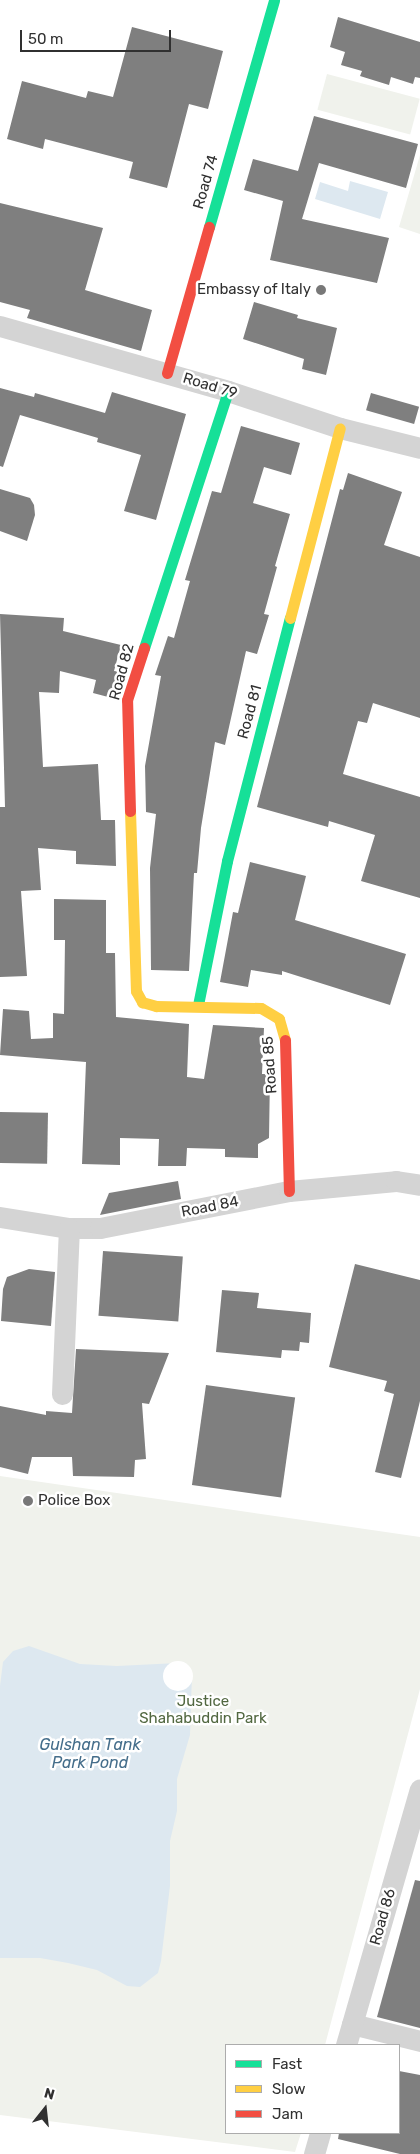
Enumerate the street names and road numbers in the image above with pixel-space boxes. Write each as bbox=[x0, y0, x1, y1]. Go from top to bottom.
street label: Road 74 bbox=[190, 153, 222, 211]
street label: Road 79 bbox=[181, 369, 239, 403]
street label: Road 82 bbox=[106, 642, 138, 702]
street label: Road 81 bbox=[234, 683, 266, 741]
street label: Road 85 bbox=[259, 1036, 281, 1094]
street label: Road 84 bbox=[180, 1193, 240, 1221]
street label: Road 86 bbox=[366, 1887, 400, 1947]

